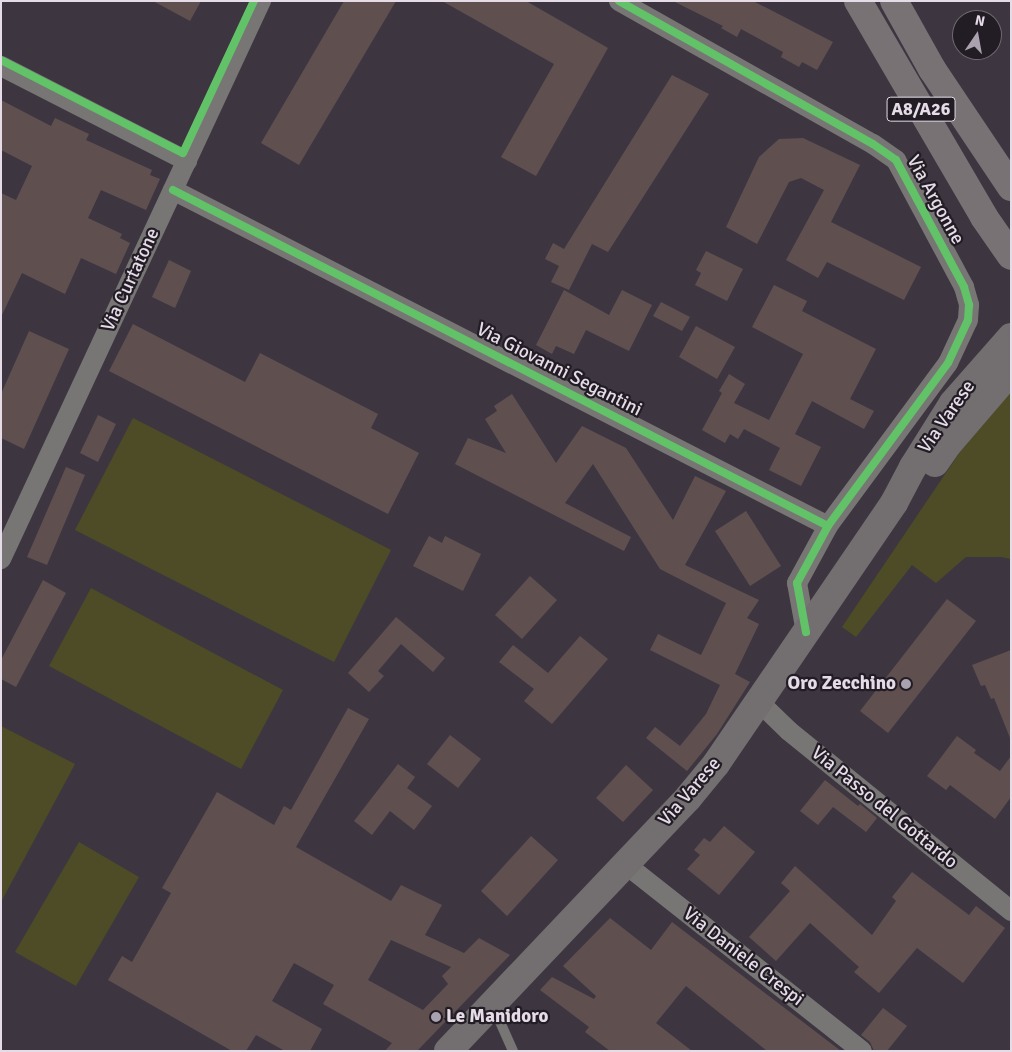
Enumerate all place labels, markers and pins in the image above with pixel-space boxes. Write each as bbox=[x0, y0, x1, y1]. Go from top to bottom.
place label: Oro Zecchino bbox=[788, 673, 896, 695]
marker: Oro Zecchino bbox=[900, 678, 912, 690]
place label: Le Manidoro bbox=[446, 1006, 548, 1028]
marker: Le Manidoro bbox=[430, 1011, 442, 1023]

